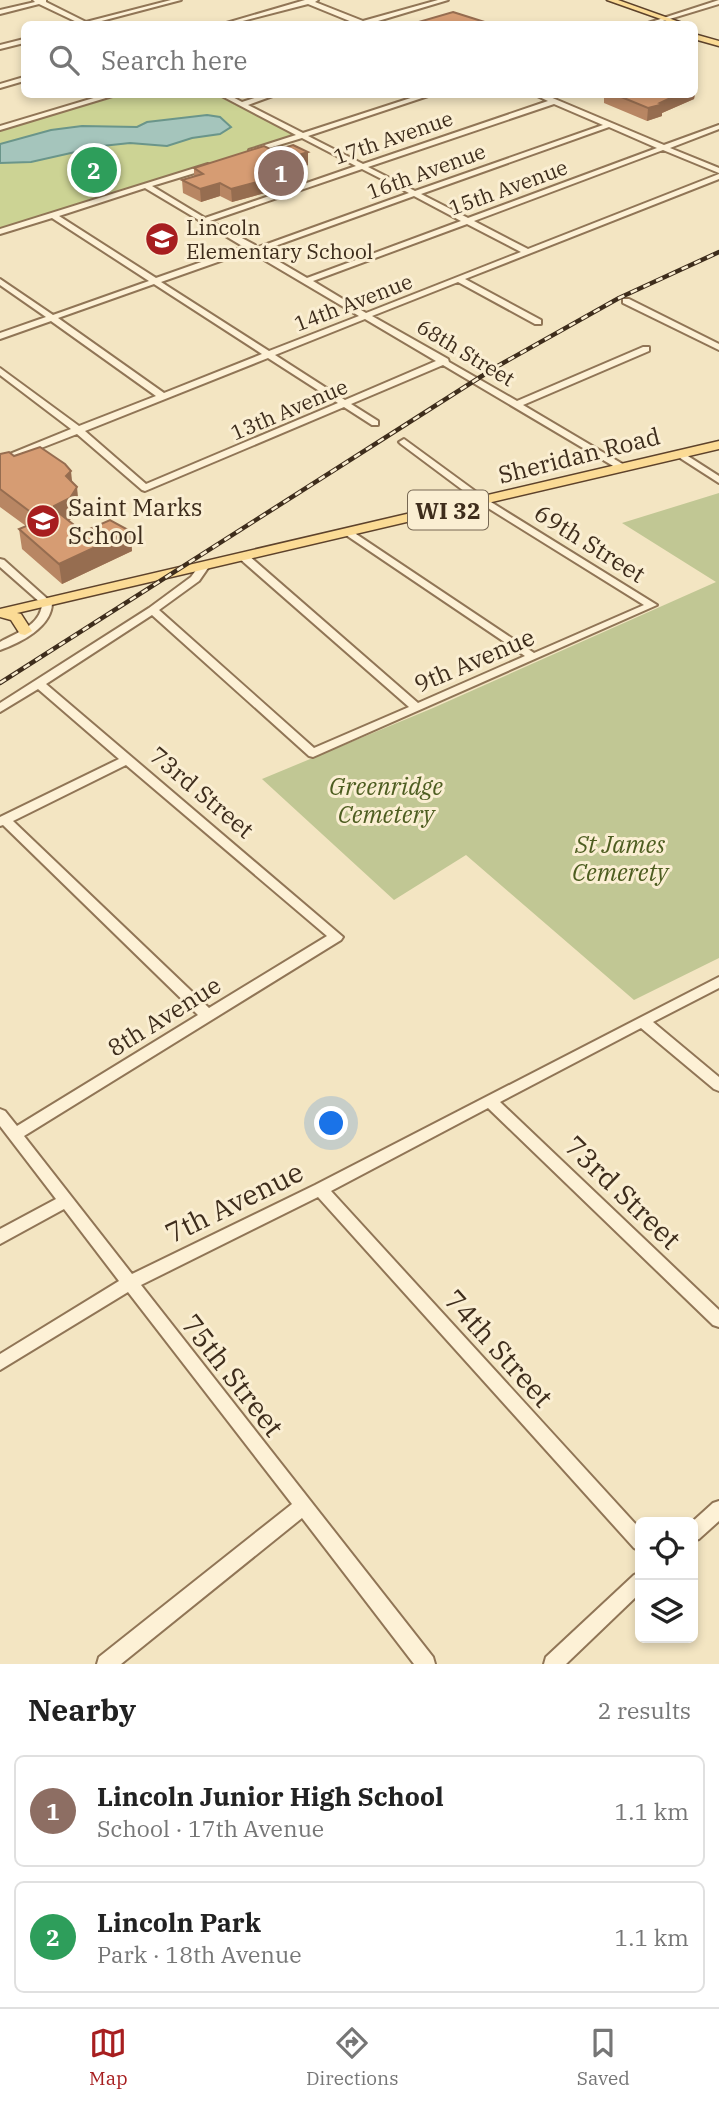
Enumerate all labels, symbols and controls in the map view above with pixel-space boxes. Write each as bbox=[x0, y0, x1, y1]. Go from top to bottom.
search box bbox=[21, 21, 698, 98]
icon: search bbox=[45, 41, 83, 79]
text: Search here bbox=[101, 43, 247, 77]
street label: 17th Avenue bbox=[330, 104, 456, 170]
street label: 16th Avenue bbox=[363, 137, 489, 205]
pin: 2 bbox=[71, 144, 117, 196]
pin: 1 bbox=[258, 147, 304, 199]
street label: 15th Avenue bbox=[445, 153, 571, 221]
place label: Lincoln Elementary School bbox=[186, 213, 373, 265]
school or university icon: Lincoln Elementary School bbox=[143, 220, 181, 258]
street label: 14th Avenue bbox=[290, 267, 416, 337]
street label: 68th Street bbox=[412, 312, 520, 392]
street label: 13th Avenue bbox=[226, 372, 352, 446]
street label: Sheridan Road bbox=[495, 419, 663, 491]
road number: WI 32 bbox=[408, 490, 488, 530]
place label: Saint Marks School bbox=[68, 491, 203, 551]
street label: 69th Street bbox=[528, 496, 652, 590]
school or university icon: Saint Marks School bbox=[24, 502, 62, 540]
street label: 9th Avenue bbox=[409, 620, 539, 700]
street label: 73rd Street bbox=[143, 739, 261, 845]
park label: Greenridge Cemetery bbox=[329, 770, 443, 830]
park label: St James Cemerety bbox=[572, 828, 670, 888]
street label: 8th Avenue bbox=[101, 969, 227, 1063]
your location bbox=[314, 1106, 348, 1140]
street label: 73rd Street bbox=[557, 1127, 689, 1257]
street label: 7th Avenue bbox=[159, 1153, 309, 1251]
street label: 74th Street bbox=[436, 1281, 562, 1415]
street label: 75th Street bbox=[173, 1306, 293, 1444]
map controls bbox=[635, 1517, 698, 1643]
button: locate bbox=[635, 1517, 698, 1580]
button: layers bbox=[635, 1580, 698, 1643]
text: Nearby bbox=[28, 1690, 136, 1729]
text: 2 results bbox=[598, 1695, 691, 1725]
text: Lincoln Junior High School bbox=[97, 1779, 444, 1813]
text: 1 bbox=[46, 1796, 60, 1826]
text: 1.1 km bbox=[615, 1796, 689, 1826]
text: School · 17th Avenue bbox=[97, 1813, 324, 1843]
text: Lincoln Park bbox=[97, 1905, 261, 1939]
text: 2 bbox=[46, 1922, 60, 1952]
text: 1.1 km bbox=[615, 1922, 689, 1952]
text: Park · 18th Avenue bbox=[97, 1939, 302, 1969]
tab: Map bbox=[89, 2024, 128, 2090]
tab: Directions bbox=[306, 2024, 399, 2090]
tab: Saved bbox=[577, 2024, 630, 2090]

